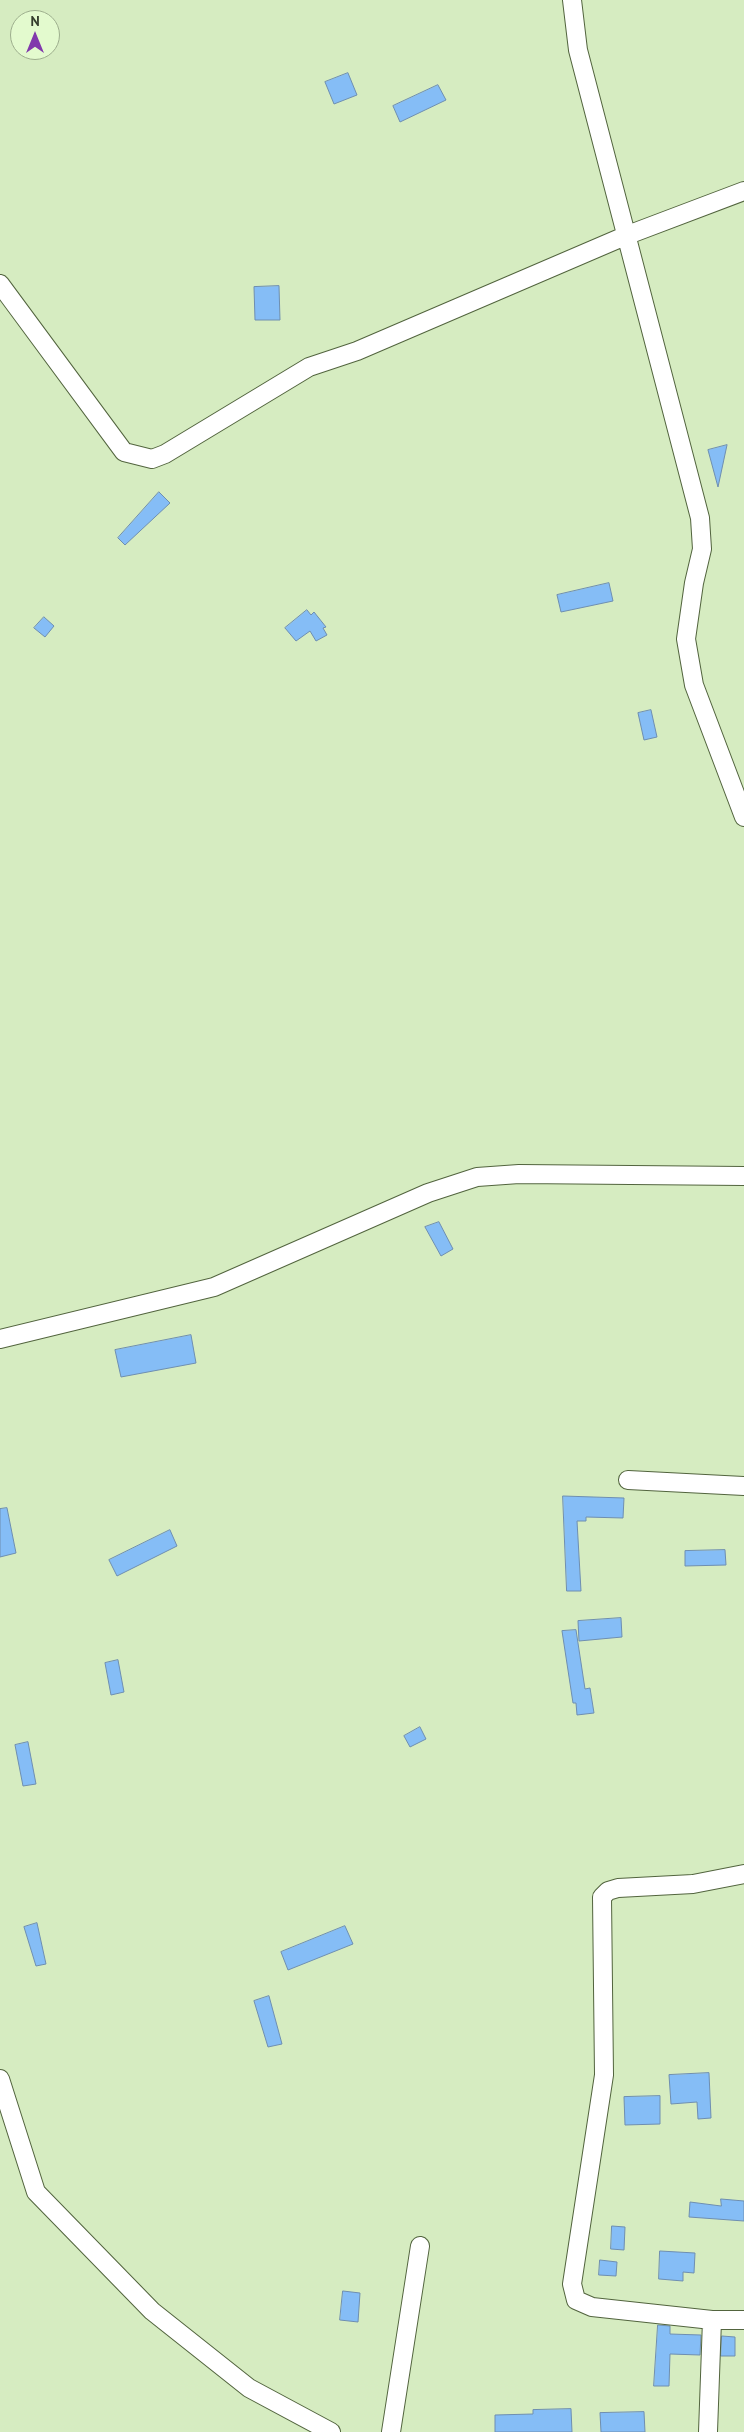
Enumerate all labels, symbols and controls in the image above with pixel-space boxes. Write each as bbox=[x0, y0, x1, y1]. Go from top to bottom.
north arrow bbox=[10, 10, 60, 60]
text: N bbox=[30, 12, 40, 30]

